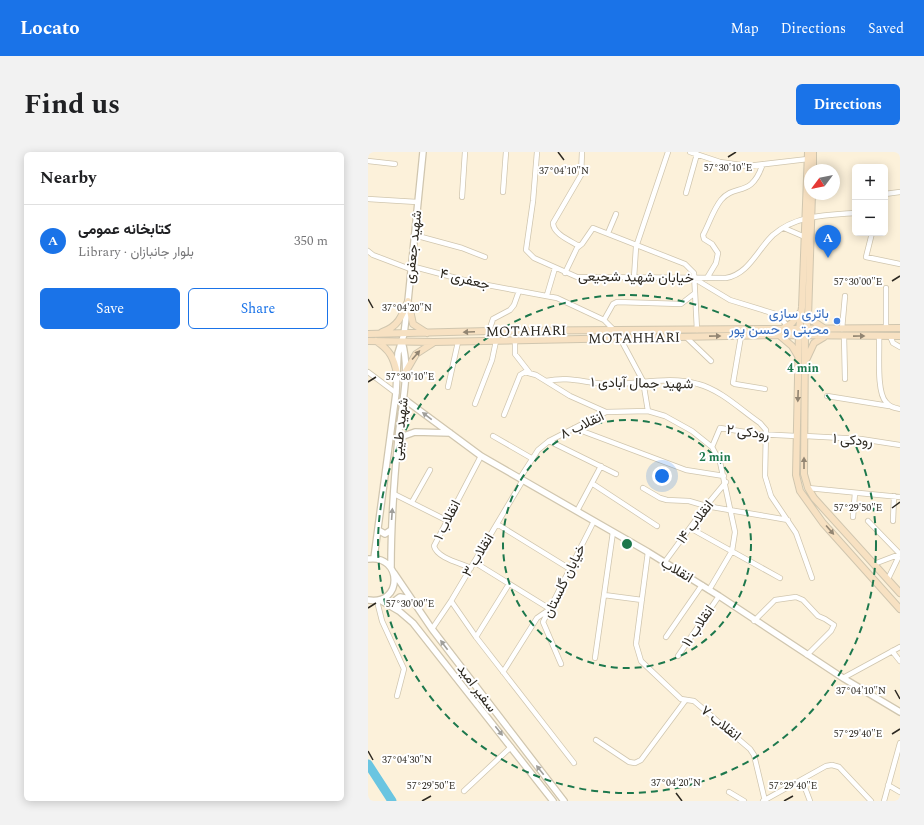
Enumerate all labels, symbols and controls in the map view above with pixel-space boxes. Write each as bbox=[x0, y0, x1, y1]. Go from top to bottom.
text: Locato bbox=[20, 14, 80, 43]
text: Map bbox=[731, 18, 759, 39]
text: Directions bbox=[781, 18, 846, 39]
text: Saved bbox=[868, 18, 904, 39]
text: Find us bbox=[24, 83, 120, 126]
button: Directions bbox=[796, 84, 900, 125]
text: 57°30'10"E bbox=[704, 160, 752, 176]
text: 37°04'10"N bbox=[539, 163, 589, 179]
north arrow bbox=[804, 164, 840, 200]
map controls bbox=[852, 164, 888, 236]
button: + bbox=[852, 164, 888, 200]
text: Nearby bbox=[40, 165, 96, 191]
button: − bbox=[852, 200, 888, 236]
street label: شهید جعفری bbox=[399, 209, 427, 285]
text: کتابخانه عمومی bbox=[78, 218, 171, 241]
pin: A bbox=[815, 225, 841, 258]
text: A bbox=[48, 231, 58, 251]
text: 350 m bbox=[294, 231, 328, 251]
text: Library · بلوار جانبازان bbox=[78, 242, 194, 262]
street label: جعفری ۴ bbox=[438, 263, 492, 295]
street label: خیابان شهید شجیعی bbox=[578, 265, 694, 289]
text: 57°30'00"E bbox=[834, 274, 882, 290]
button: Save bbox=[40, 288, 180, 329]
button: Share bbox=[188, 288, 328, 329]
text: 37°04'20"N bbox=[382, 300, 432, 316]
place label: باتری سازی محبتی و حسن پور bbox=[728, 303, 829, 340]
marker: باتری سازی محبتی و حسن پور bbox=[832, 316, 842, 326]
street label: MOTAHARI bbox=[485, 320, 567, 342]
street label: MOTAHHARI bbox=[588, 327, 680, 349]
one-way arrow bbox=[463, 329, 475, 336]
one-way arrow bbox=[709, 333, 722, 339]
one-way arrow bbox=[853, 333, 866, 339]
one-way arrow bbox=[412, 350, 421, 360]
text: 4 min bbox=[787, 359, 820, 378]
text: 57°30'10"E bbox=[386, 369, 434, 385]
street label: شهید جمال آبادی ۱ bbox=[590, 372, 694, 394]
one-way arrow bbox=[794, 390, 801, 402]
street label: شهید طیبی bbox=[386, 396, 414, 462]
street label: انقلاب ۸ bbox=[556, 406, 608, 444]
one-way arrow bbox=[422, 412, 432, 420]
street label: رودکی ۲ bbox=[725, 419, 771, 445]
street label: رودکی ۱ bbox=[832, 428, 874, 452]
text: 2 min bbox=[699, 448, 732, 467]
one-way arrow bbox=[801, 456, 807, 469]
your location bbox=[652, 466, 672, 486]
street label: انقلاب ۱ bbox=[428, 496, 466, 544]
street label: انقلاب ۱۴ bbox=[671, 496, 719, 548]
text: 57°29'50"E bbox=[834, 500, 882, 516]
one-way arrow bbox=[389, 508, 396, 520]
one-way arrow bbox=[825, 525, 834, 535]
street label: انقلاب ۳ bbox=[457, 529, 499, 581]
centre of rings bbox=[620, 537, 634, 551]
street label: خیابان گلستان bbox=[537, 541, 591, 621]
street label: انقلاب bbox=[657, 552, 697, 588]
text: 57°30'00"E bbox=[386, 596, 434, 612]
street label: انقلاب ۱۱ bbox=[676, 601, 720, 651]
one-way arrow bbox=[440, 640, 448, 650]
street label: سفیر امید bbox=[452, 659, 502, 717]
text: 37°04'10"N bbox=[836, 683, 886, 699]
street label: انقلاب ۷ bbox=[696, 700, 746, 746]
one-way arrow bbox=[495, 726, 503, 737]
text: 57°29'40"E bbox=[834, 726, 882, 742]
text: 37°04'30"N bbox=[382, 752, 432, 768]
one-way arrow bbox=[536, 765, 545, 776]
text: 37°04'20"N bbox=[651, 775, 701, 791]
text: 57°29'50"E bbox=[407, 778, 455, 794]
text: 57°29'40"E bbox=[769, 778, 817, 794]

